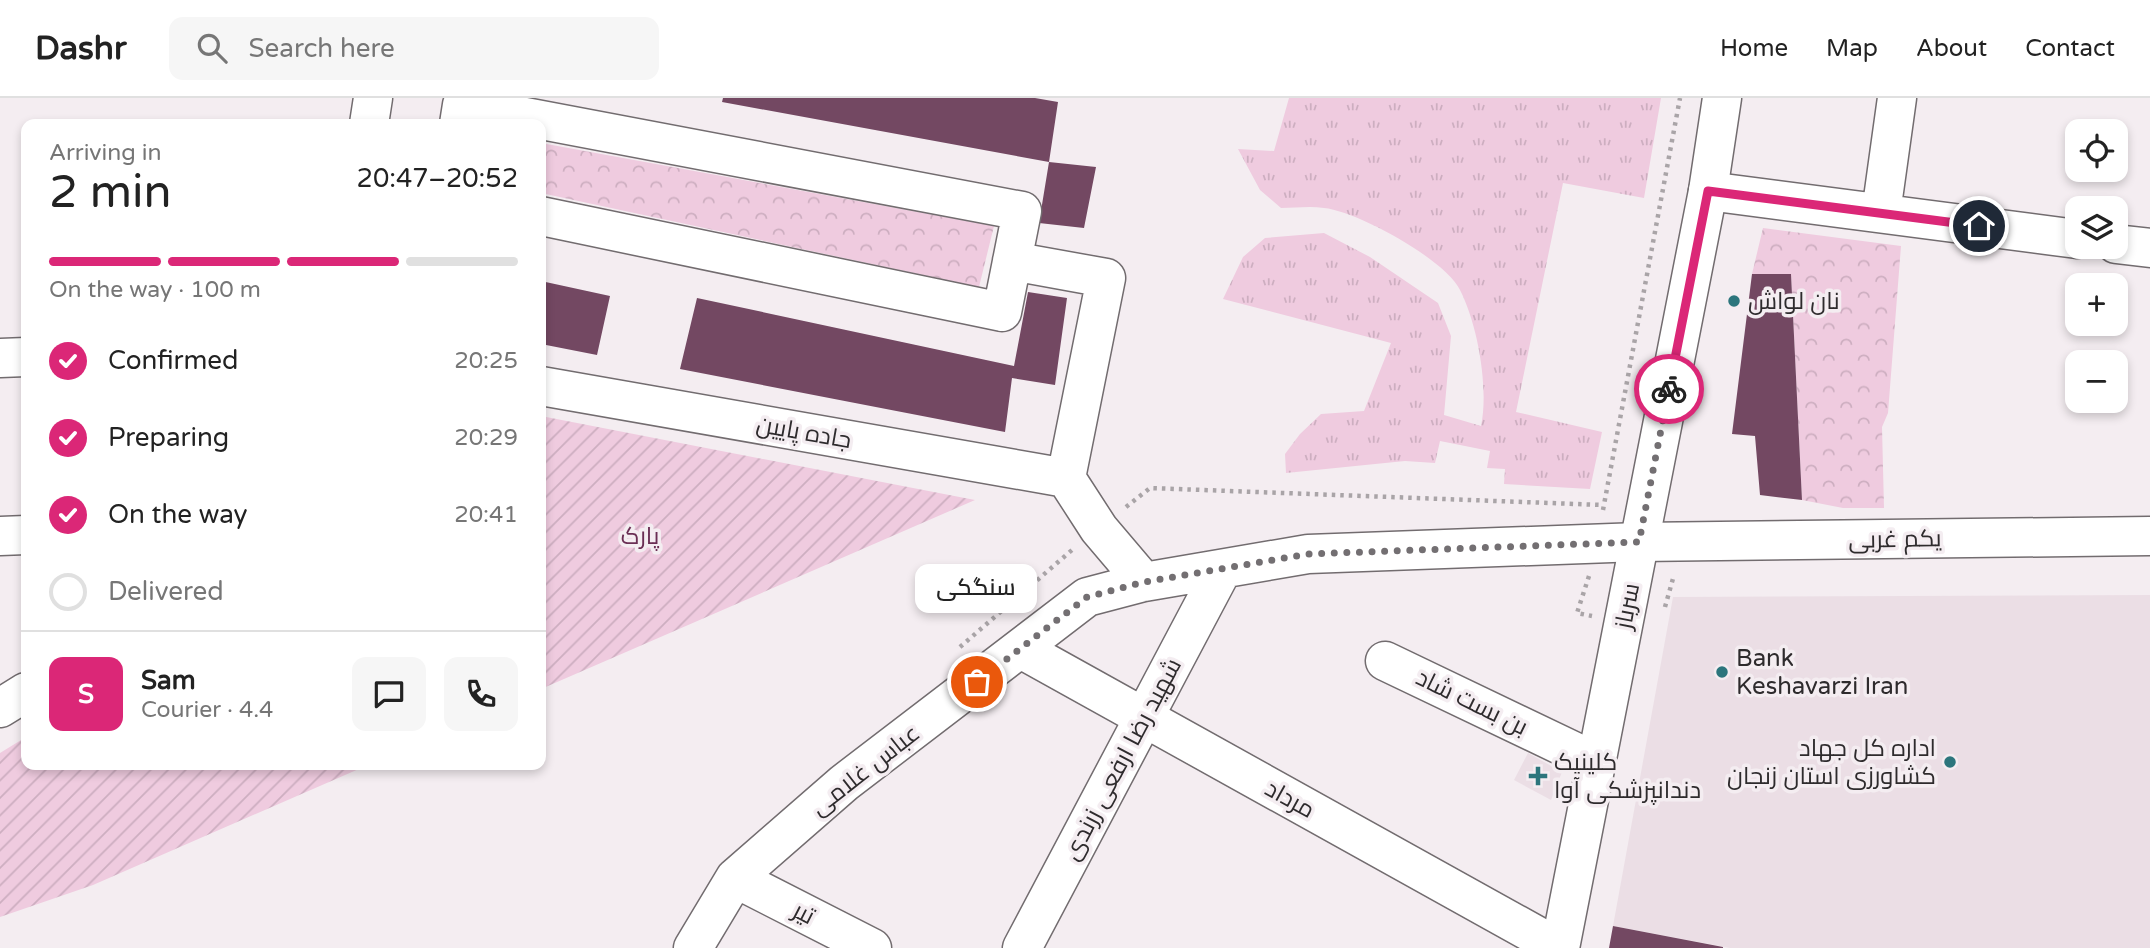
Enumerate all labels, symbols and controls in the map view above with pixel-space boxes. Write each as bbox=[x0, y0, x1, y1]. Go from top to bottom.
search box bbox=[169, 17, 659, 80]
text: Dashr bbox=[35, 29, 127, 68]
icon: search bbox=[193, 29, 231, 67]
text: Search here bbox=[249, 33, 395, 64]
text: Home bbox=[1720, 34, 1788, 63]
text: Map bbox=[1826, 34, 1878, 63]
text: About bbox=[1916, 34, 1987, 63]
text: Contact bbox=[2025, 34, 2115, 63]
map controls bbox=[2065, 119, 2128, 413]
button: locate bbox=[2065, 119, 2128, 182]
text: Arriving in bbox=[49, 139, 162, 167]
text: 20:47–20:52 bbox=[357, 163, 518, 194]
text: 2 min bbox=[49, 165, 172, 220]
pin bbox=[1949, 196, 2009, 256]
button: layers bbox=[2065, 196, 2128, 259]
icon: home bbox=[1960, 207, 1998, 245]
button: + bbox=[2065, 273, 2128, 336]
text: On the way · 100 m bbox=[49, 276, 261, 304]
place label: نان لواش bbox=[1748, 287, 1840, 316]
marker: نان لواش bbox=[1726, 293, 1742, 309]
icon: check bbox=[49, 342, 87, 380]
text: Confirmed bbox=[108, 345, 238, 376]
text: 20:25 bbox=[454, 347, 518, 375]
button: − bbox=[2065, 350, 2128, 413]
courier bbox=[1634, 354, 1704, 424]
icon: bike bbox=[1650, 370, 1688, 408]
street label: جاده پایین bbox=[754, 410, 854, 456]
icon: check bbox=[49, 419, 87, 457]
text: Preparing bbox=[108, 422, 229, 453]
text: 20:29 bbox=[454, 424, 518, 452]
icon: check bbox=[49, 496, 87, 534]
text: On the way bbox=[108, 499, 248, 530]
text: 20:41 bbox=[454, 501, 518, 529]
park label: پارک bbox=[621, 522, 660, 552]
street label: یکم غربی bbox=[1848, 524, 1943, 556]
callout: سنگکی bbox=[916, 563, 1038, 612]
text: سنگکی bbox=[936, 574, 1016, 602]
text: Delivered bbox=[108, 576, 224, 607]
street label: سرباز bbox=[1608, 581, 1646, 634]
place label: Bank Keshavarzi Iran bbox=[1736, 644, 1908, 701]
pin bbox=[947, 652, 1007, 712]
street label: شهید رضا ارفعی زرندی bbox=[1057, 653, 1188, 865]
button: chat bbox=[352, 657, 426, 731]
button: phone bbox=[444, 657, 518, 731]
icon: bag bbox=[958, 663, 996, 701]
street label: بن بست شاد bbox=[1411, 663, 1532, 742]
marker: Bank Keshavarzi Iran bbox=[1714, 664, 1730, 680]
text: Sam bbox=[141, 665, 196, 696]
text: S bbox=[78, 679, 94, 710]
text: Courier · 4.4 bbox=[141, 696, 273, 724]
street label: عباس غلامی bbox=[805, 719, 926, 822]
place label: اداره کل جهاد کشاورزی استان زنجان bbox=[1727, 734, 1936, 791]
place label: کلینیک دندانپزشکی آوا bbox=[1554, 748, 1701, 806]
marker: اداره کل جهاد کشاورزی استان زنجان bbox=[1942, 754, 1958, 770]
marker: کلینیک دندانپزشکی آوا bbox=[1528, 766, 1548, 786]
street label: مرداد bbox=[1260, 774, 1320, 825]
street label: تیر bbox=[786, 895, 820, 931]

